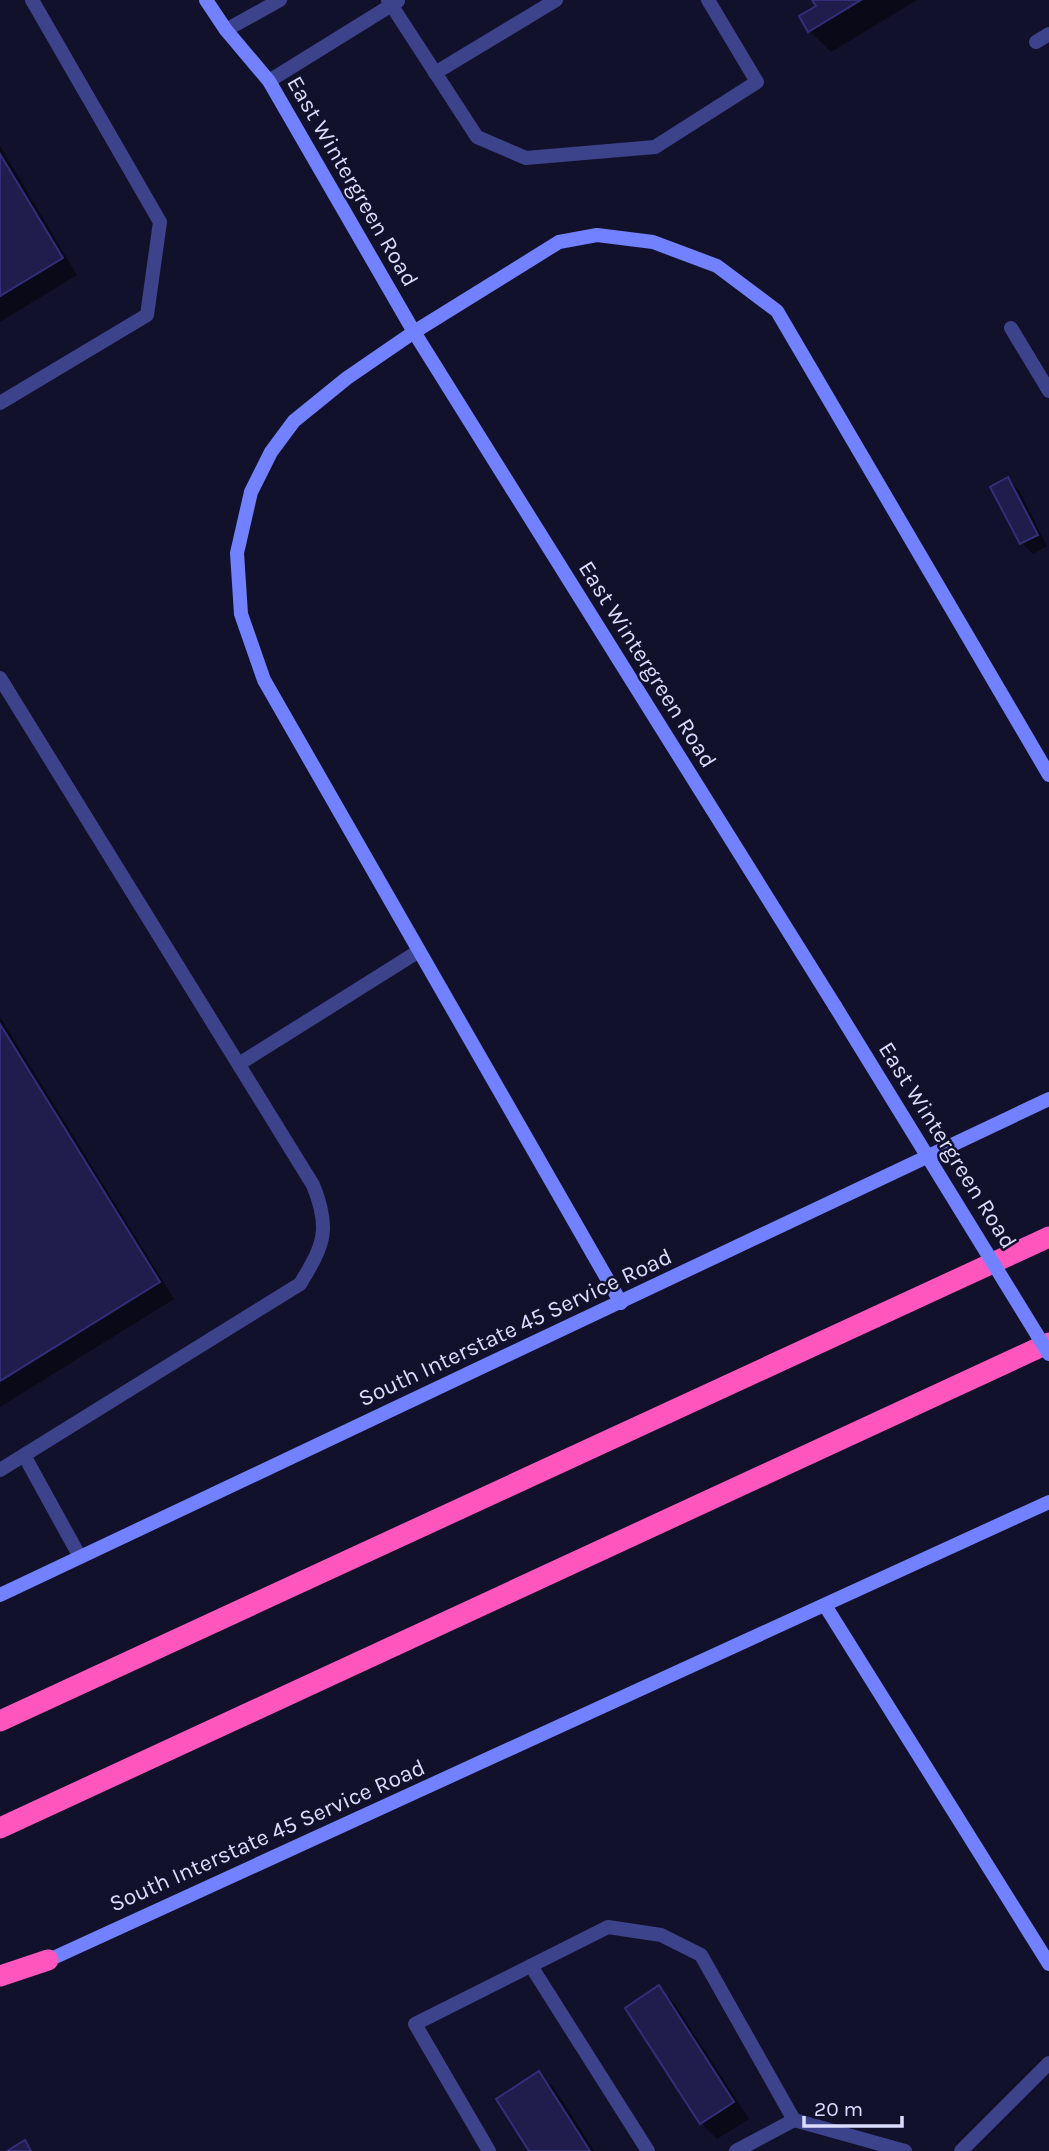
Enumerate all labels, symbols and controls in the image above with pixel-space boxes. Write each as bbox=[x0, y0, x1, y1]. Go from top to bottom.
street label: East Wintergreen Road bbox=[281, 71, 424, 291]
street label: East Wintergreen Road bbox=[573, 556, 722, 773]
street label: East Wintergreen Road bbox=[873, 1037, 1022, 1254]
street label: South Interstate 45 Service Road bbox=[354, 1243, 676, 1412]
street label: South Interstate 45 Service Road bbox=[105, 1753, 429, 1917]
scale bar bbox=[804, 2084, 902, 2128]
text: 20 m bbox=[814, 2097, 863, 2121]

